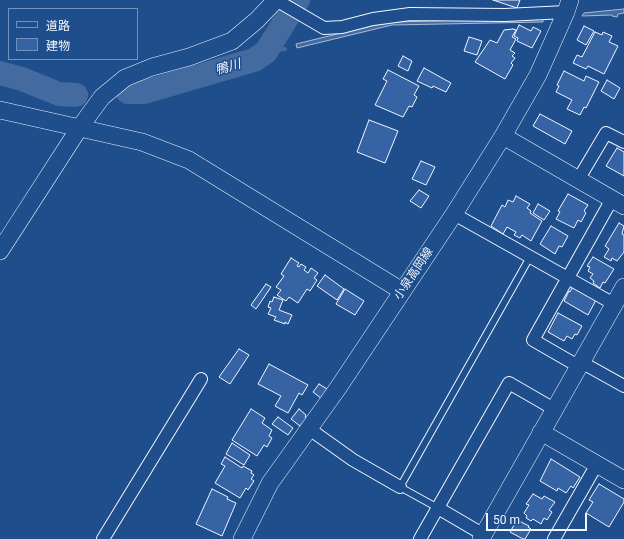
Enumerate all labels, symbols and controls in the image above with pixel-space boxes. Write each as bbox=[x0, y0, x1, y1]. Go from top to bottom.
legend bbox=[8, 8, 138, 60]
text: 道路 bbox=[46, 19, 70, 33]
text: 建物 bbox=[46, 39, 70, 53]
water label: 鴨川 bbox=[213, 57, 243, 79]
street label: 小泉高岡線 bbox=[391, 245, 437, 303]
scale bar bbox=[488, 505, 589, 531]
text: 50 m bbox=[493, 513, 520, 527]

